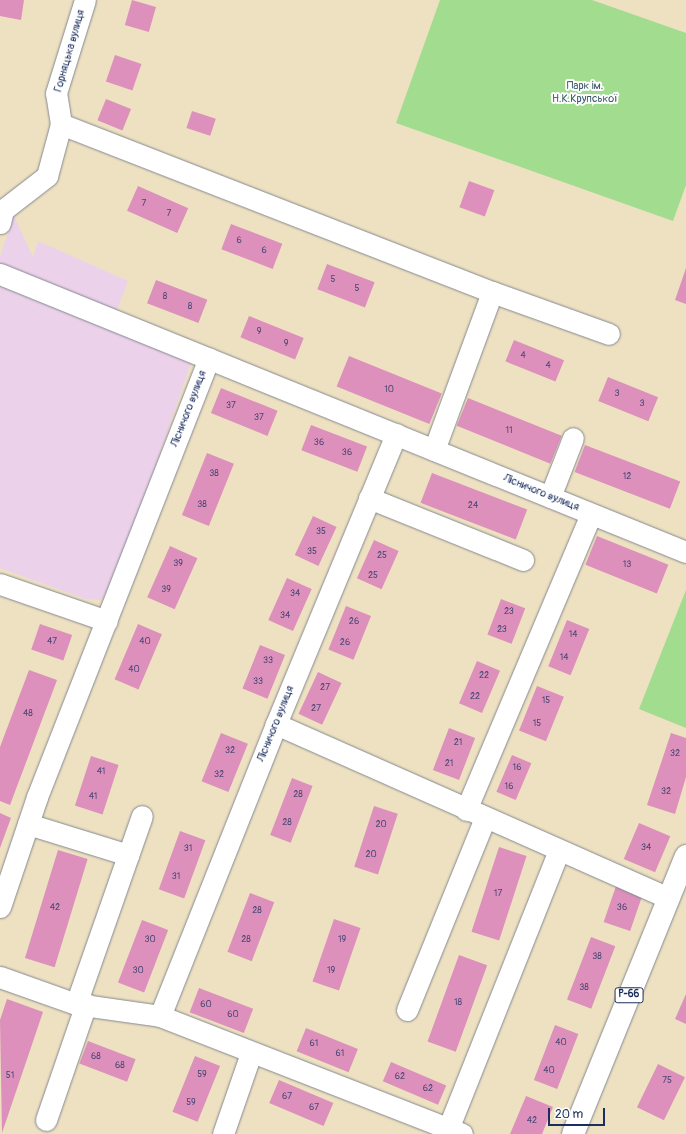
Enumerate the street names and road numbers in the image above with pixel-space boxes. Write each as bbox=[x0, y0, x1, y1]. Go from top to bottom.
street label: Горняцька вулиця bbox=[52, 8, 88, 94]
street label: Лісничого вулиця bbox=[168, 369, 210, 449]
street label: Лісничого вулиця bbox=[501, 472, 581, 514]
street label: Лісничого вулиця bbox=[255, 684, 297, 764]
road number: Р-66 bbox=[614, 987, 644, 1003]

